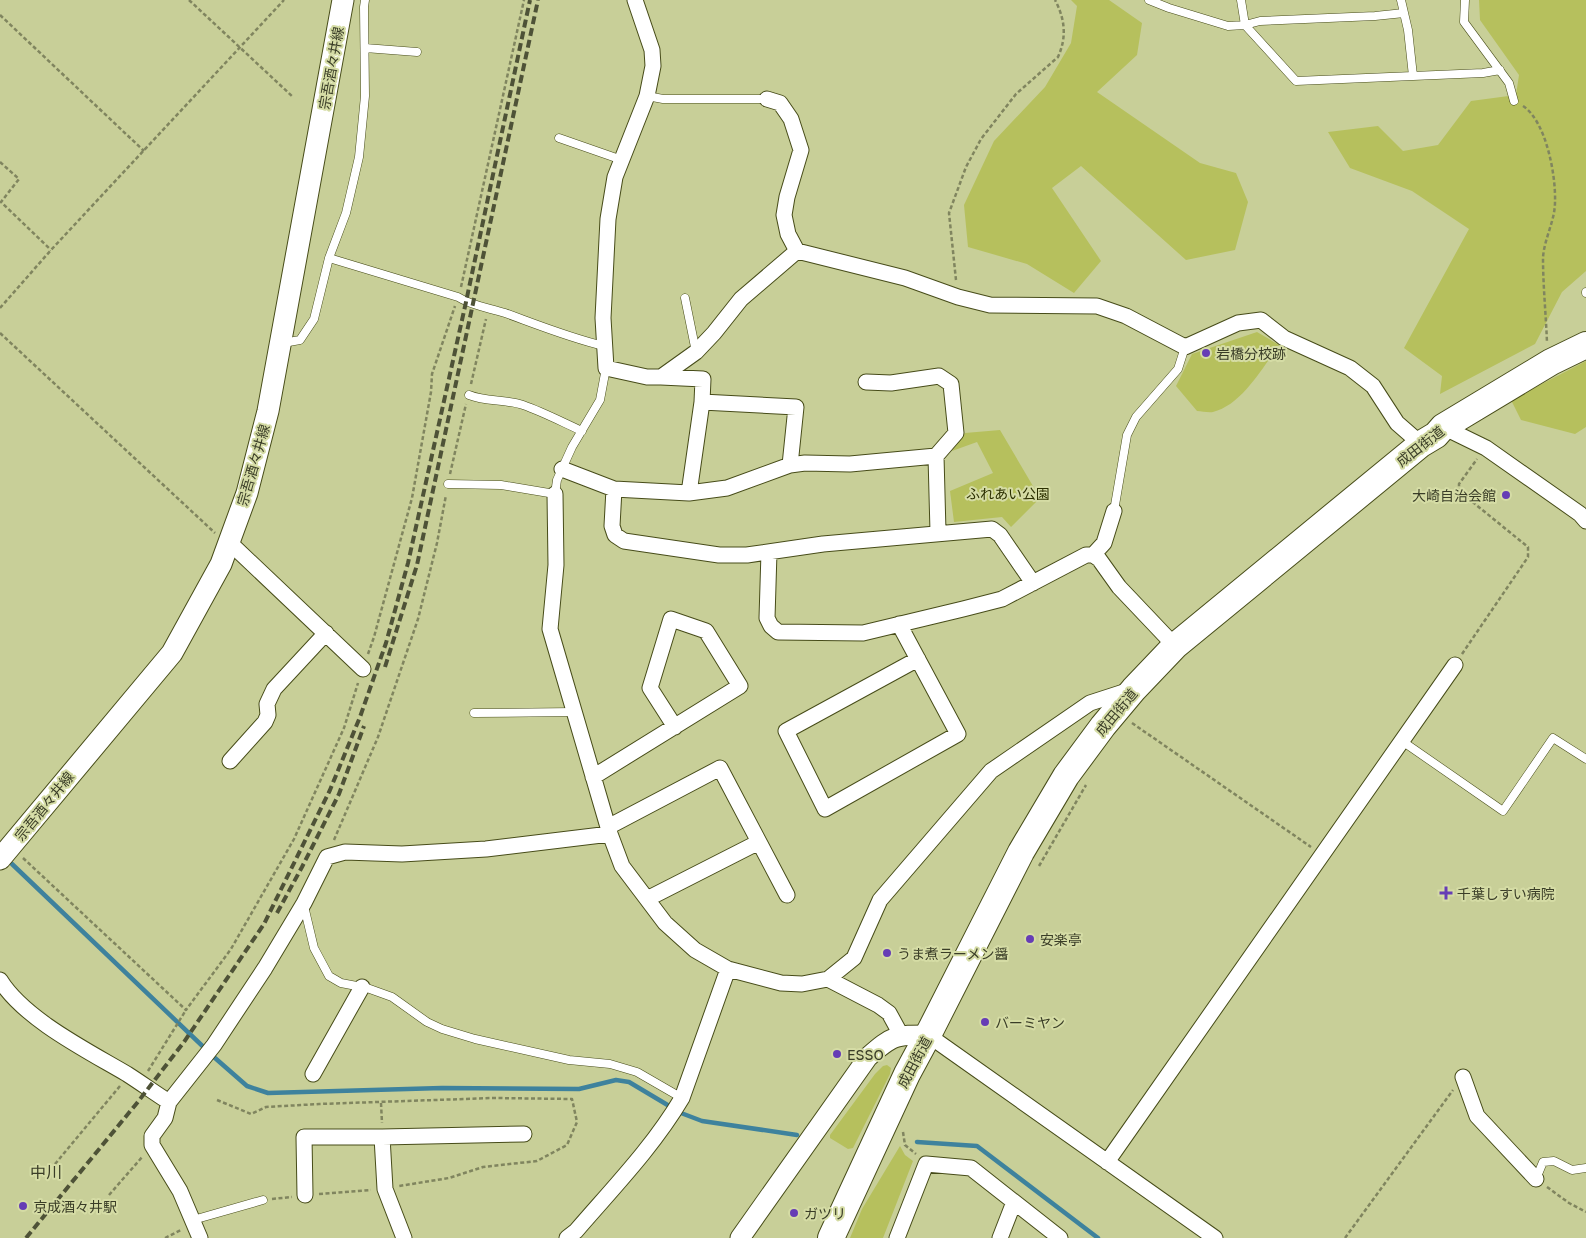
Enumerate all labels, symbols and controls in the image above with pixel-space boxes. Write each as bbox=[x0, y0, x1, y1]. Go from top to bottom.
street label: 宗吾酒々井線 bbox=[315, 25, 347, 111]
place label: 岩橋分校跡 bbox=[1216, 345, 1286, 362]
marker: 岩橋分校跡 bbox=[1200, 347, 1212, 359]
street label: 宗吾酒々井線 bbox=[233, 422, 273, 508]
street label: 成田街道 bbox=[1393, 422, 1447, 470]
park label: ふれあい公園 bbox=[966, 485, 1050, 502]
place label: 大崎自治会館 bbox=[1412, 487, 1496, 504]
marker: 大崎自治会館 bbox=[1500, 489, 1512, 501]
street label: 成田街道 bbox=[1091, 685, 1141, 739]
street label: 宗吾酒々井線 bbox=[11, 768, 77, 844]
place label: 千葉しすい病院 bbox=[1457, 885, 1555, 902]
marker: 千葉しすい病院 bbox=[1439, 886, 1453, 900]
place label: 安楽亭 bbox=[1040, 931, 1082, 948]
marker: 安楽亭 bbox=[1024, 933, 1036, 945]
place label: うま煮ラーメン醤 bbox=[897, 945, 1008, 962]
marker: うま煮ラーメン醤 bbox=[881, 947, 893, 959]
place label: バーミヤン bbox=[995, 1014, 1065, 1031]
marker: バーミヤン bbox=[979, 1016, 991, 1028]
street label: 成田街道 bbox=[893, 1033, 935, 1091]
place label: ESSO bbox=[847, 1046, 884, 1063]
marker: ESSO bbox=[831, 1048, 843, 1060]
district label: 中川 bbox=[30, 1162, 62, 1182]
place label: 京成酒々井駅 bbox=[33, 1198, 117, 1215]
marker: 京成酒々井駅 bbox=[17, 1200, 29, 1212]
place label: ガツリ bbox=[804, 1205, 846, 1222]
marker: ガツリ bbox=[788, 1207, 800, 1219]

